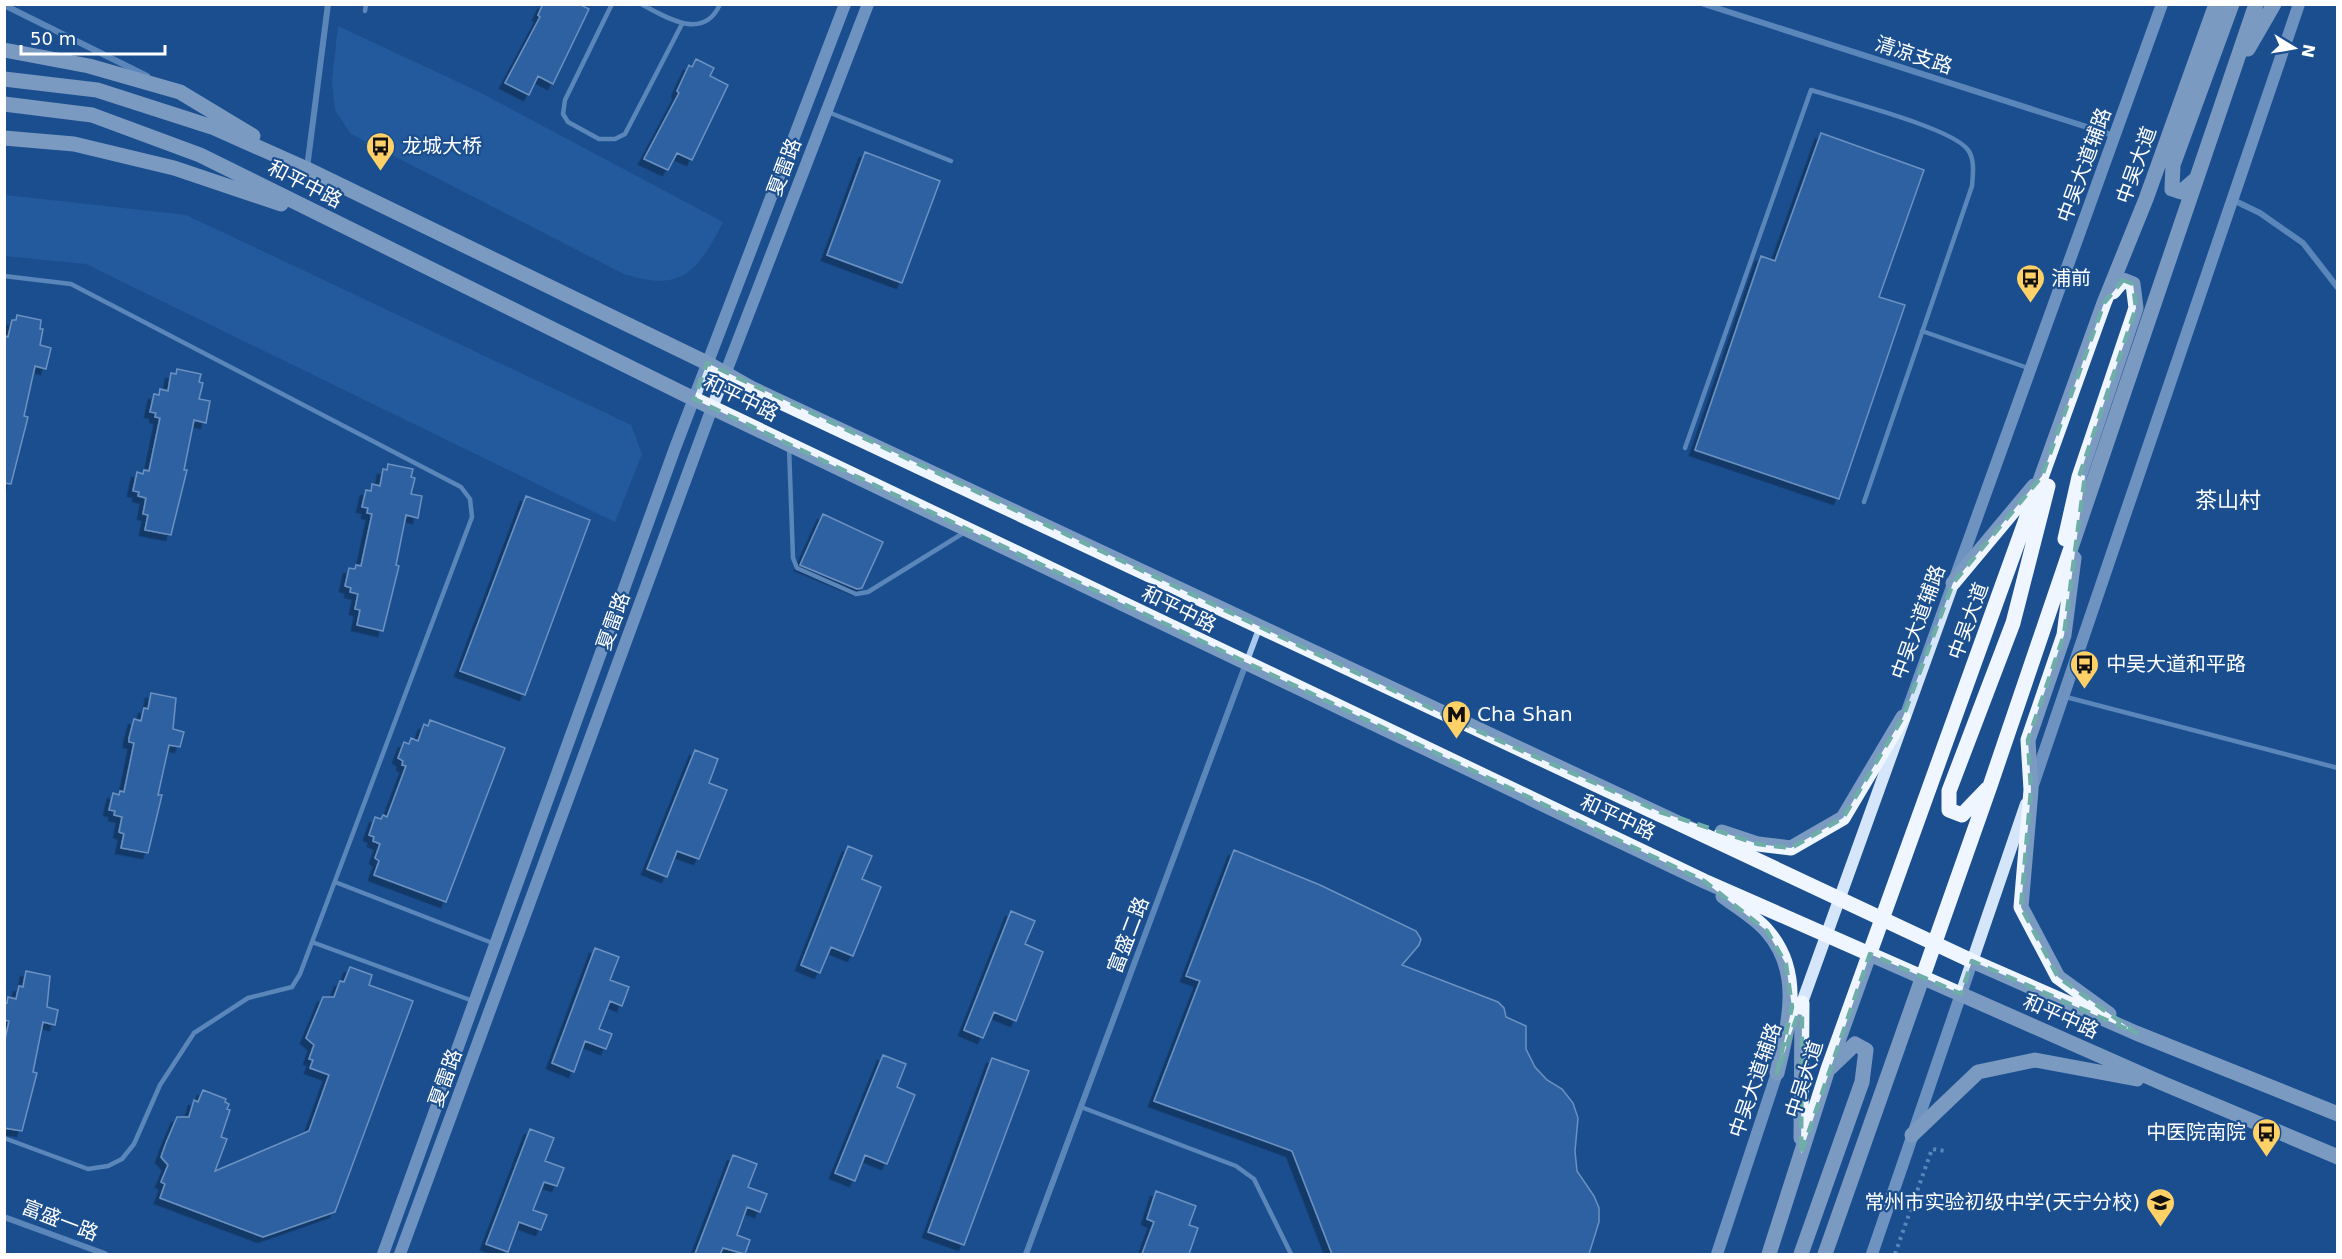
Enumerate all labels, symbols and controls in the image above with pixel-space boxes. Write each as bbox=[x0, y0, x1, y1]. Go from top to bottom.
scale bar bbox=[21, 18, 165, 56]
north arrow bbox=[2264, 18, 2324, 78]
text: 50 m bbox=[30, 28, 76, 49]
street label: 清凉支路 bbox=[1872, 31, 1956, 79]
text: N bbox=[2298, 42, 2319, 59]
street label: 中吴大道辅路 bbox=[2052, 105, 2116, 225]
street label: 中吴大道 bbox=[2111, 123, 2161, 207]
bus stop icon: 龙城大桥 bbox=[365, 130, 397, 172]
place label: 龙城大桥 bbox=[402, 134, 482, 158]
street label: 夏雷路 bbox=[762, 135, 806, 199]
street label: 和平中路 bbox=[264, 155, 346, 213]
bus stop icon: 浦前 bbox=[2014, 262, 2046, 304]
place label: 浦前 bbox=[2051, 266, 2091, 290]
street label: 和平中路 bbox=[700, 370, 782, 426]
district label: 茶山村 bbox=[2195, 488, 2261, 513]
street label: 中吴大道辅路 bbox=[1886, 562, 1950, 682]
street label: 中吴大道 bbox=[1943, 579, 1993, 663]
street label: 和平中路 bbox=[1138, 581, 1220, 637]
street label: 夏雷路 bbox=[591, 589, 635, 653]
bus stop icon: 中吴大道和平路 bbox=[2069, 648, 2101, 690]
place label: 中吴大道和平路 bbox=[2106, 652, 2246, 676]
metro station icon: Cha Shan bbox=[1440, 698, 1472, 740]
place label: Cha Shan bbox=[1477, 702, 1573, 726]
street label: 和平中路 bbox=[1577, 789, 1659, 845]
street label: 富盛二路 bbox=[1102, 893, 1154, 977]
street label: 和平中路 bbox=[2020, 989, 2102, 1043]
street label: 中吴大道辅路 bbox=[1724, 1019, 1786, 1141]
street label: 中吴大道 bbox=[1780, 1037, 1828, 1121]
street label: 夏雷路 bbox=[423, 1046, 467, 1110]
bus stop icon: 中医院南院 bbox=[2251, 1116, 2283, 1158]
place label: 中医院南院 bbox=[2146, 1120, 2246, 1144]
school or university icon: 常州市实验初级中学(天宁分校) bbox=[2145, 1186, 2177, 1228]
place label: 常州市实验初级中学(天宁分校) bbox=[1864, 1190, 2140, 1214]
street label: 富盛一路 bbox=[18, 1194, 102, 1246]

